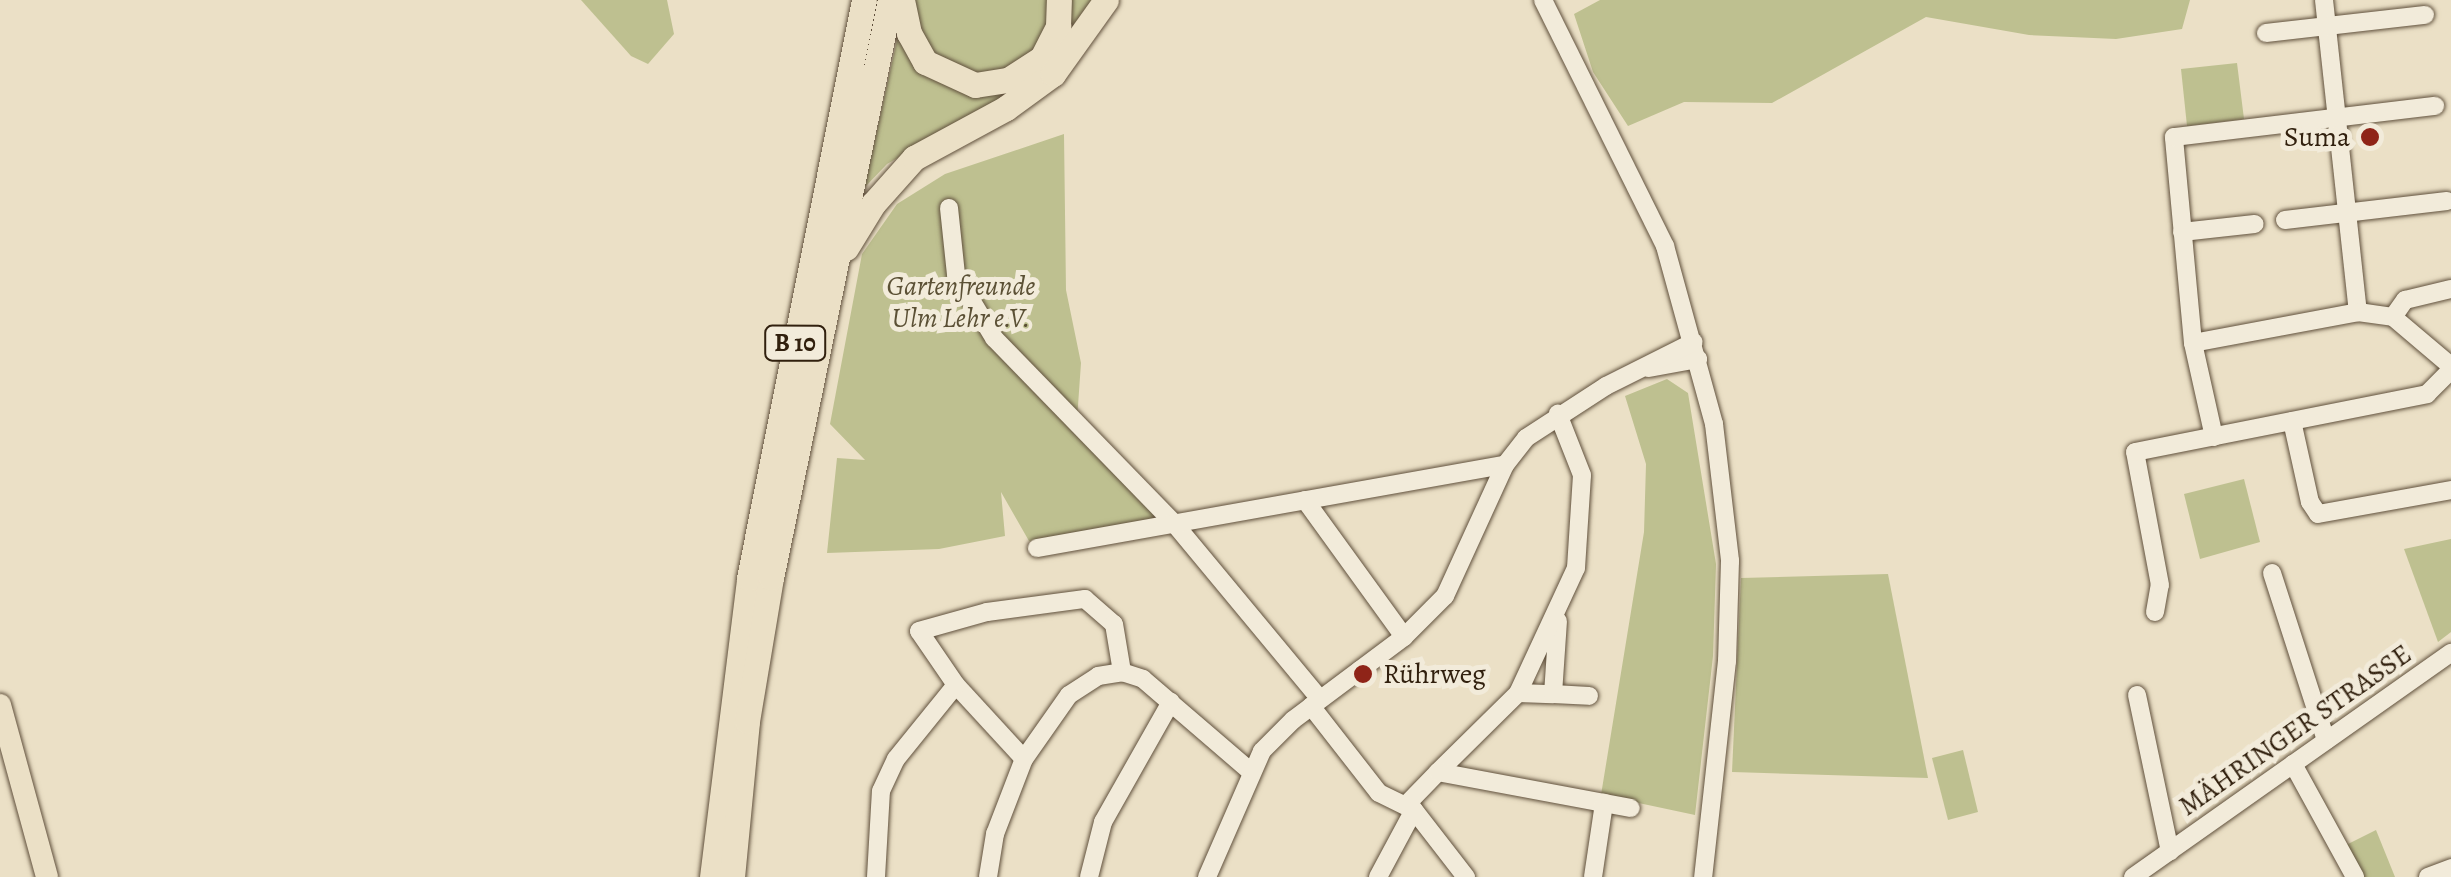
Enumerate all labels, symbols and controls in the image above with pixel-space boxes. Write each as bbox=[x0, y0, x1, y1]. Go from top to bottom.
place label: Suma bbox=[2284, 120, 2350, 154]
marker: Suma bbox=[2359, 126, 2381, 148]
park label: Gartenfreunde Ulm Lehr e.V. bbox=[887, 269, 1035, 335]
road number: B 10 bbox=[762, 323, 828, 363]
street label: MÄHRINGER STRASSE bbox=[2172, 637, 2418, 823]
place label: Rührweg bbox=[1383, 657, 1486, 691]
marker: Rührweg bbox=[1352, 663, 1374, 685]

